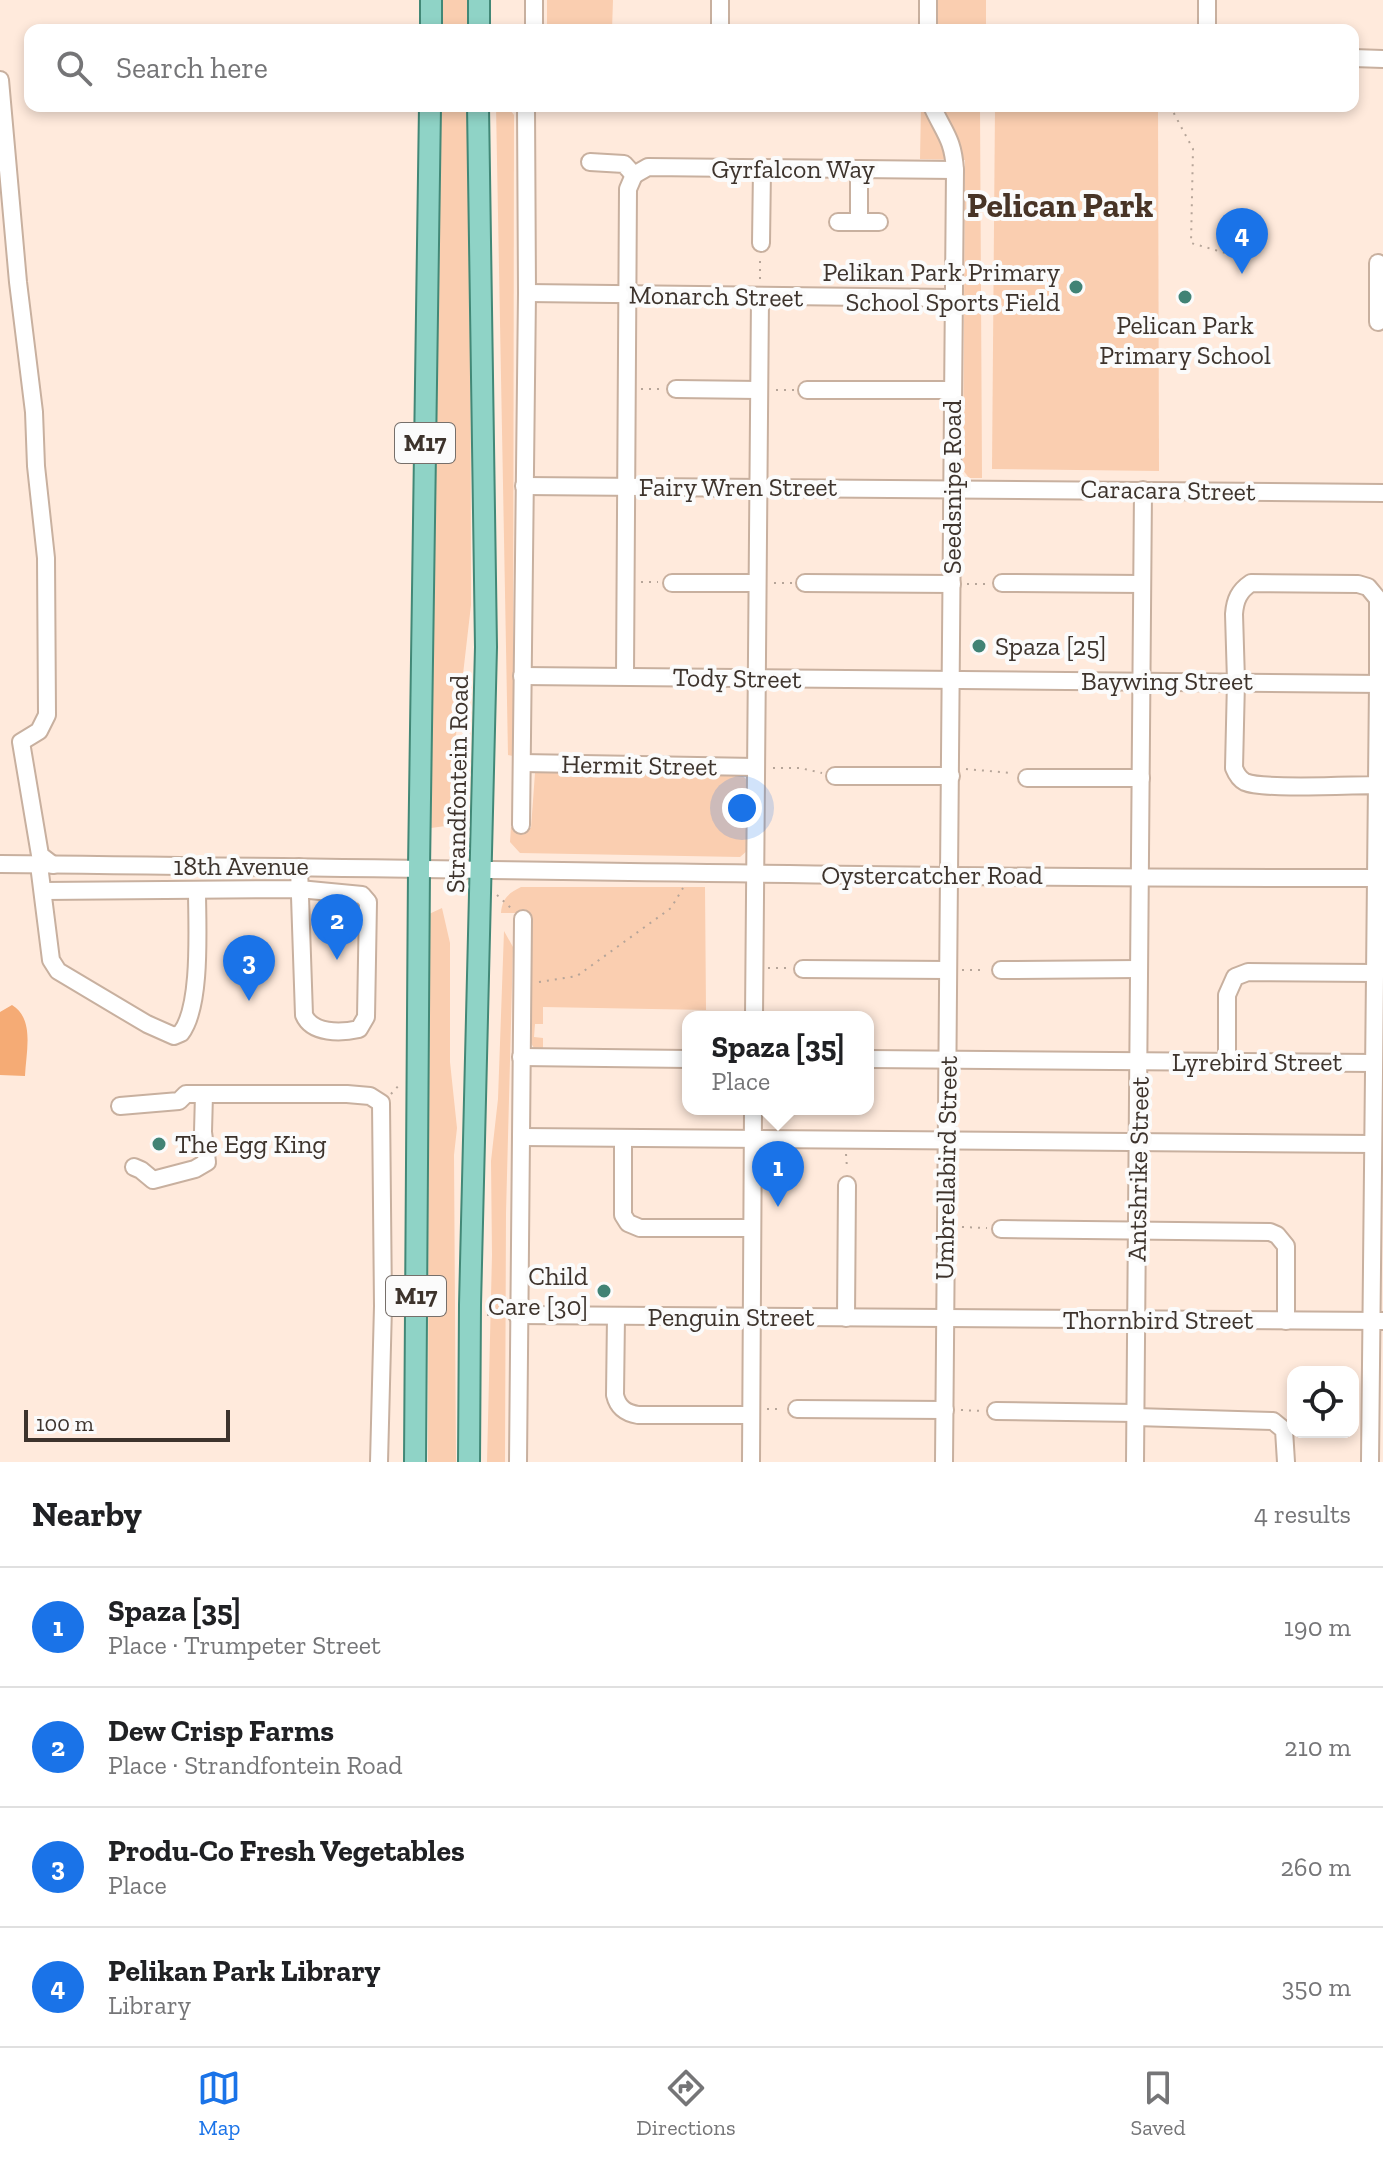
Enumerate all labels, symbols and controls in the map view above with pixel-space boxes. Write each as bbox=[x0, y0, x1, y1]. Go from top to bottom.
search box bbox=[24, 24, 1359, 112]
icon: search bbox=[52, 46, 96, 90]
text: Search here bbox=[116, 50, 268, 86]
street label: Gyrfalcon Way bbox=[711, 153, 876, 185]
district label: Pelican Park bbox=[967, 185, 1154, 226]
pin: 4 bbox=[1216, 208, 1268, 274]
place label: Pelikan Park Primary School Sports Field bbox=[823, 256, 1061, 318]
street label: Monarch Street bbox=[628, 278, 804, 314]
marker: Pelikan Park Primary School Sports Field bbox=[1067, 278, 1085, 296]
marker: Pelican Park Primary School bbox=[1176, 288, 1194, 306]
place label: Pelican Park Primary School bbox=[1099, 309, 1271, 371]
street label: Seedsnipe Road bbox=[936, 400, 968, 574]
road number: M17 bbox=[395, 423, 455, 463]
street label: Fairy Wren Street bbox=[639, 471, 838, 503]
street label: Caracara Street bbox=[1080, 472, 1256, 508]
place label: Spaza [25] bbox=[995, 630, 1106, 662]
marker: Spaza [25] bbox=[970, 637, 988, 655]
street label: Tody Street bbox=[672, 661, 802, 695]
street label: Baywing Street bbox=[1081, 665, 1253, 697]
street label: Strandfontein Road bbox=[439, 675, 475, 893]
street label: Hermit Street bbox=[561, 748, 718, 782]
your location bbox=[722, 788, 762, 828]
street label: 18th Avenue bbox=[173, 850, 309, 882]
street label: Oystercatcher Road bbox=[821, 859, 1043, 891]
pin: 2 bbox=[311, 894, 363, 960]
pin: 3 bbox=[223, 935, 275, 1001]
popup bbox=[682, 1011, 874, 1115]
text: Spaza [35] bbox=[712, 1029, 844, 1065]
street label: Lyrebird Street bbox=[1172, 1046, 1343, 1078]
street label: Umbrellabird Street bbox=[928, 1055, 964, 1281]
text: Place bbox=[712, 1065, 770, 1097]
street label: Antshrike Street bbox=[1120, 1076, 1156, 1262]
place label: The Egg King bbox=[175, 1128, 327, 1160]
marker: The Egg King bbox=[150, 1135, 168, 1153]
pin: 1 bbox=[752, 1141, 804, 1207]
place label: Child Care [30] bbox=[488, 1260, 588, 1322]
road number: M17 bbox=[386, 1276, 446, 1316]
marker: Child Care [30] bbox=[595, 1282, 613, 1300]
street label: Penguin Street bbox=[648, 1301, 815, 1333]
street label: Thornbird Street bbox=[1063, 1304, 1254, 1336]
map controls bbox=[1287, 1366, 1359, 1438]
button: locate bbox=[1287, 1366, 1359, 1438]
scale bar bbox=[24, 1406, 230, 1442]
text: 100 m bbox=[36, 1410, 94, 1437]
text: Nearby bbox=[32, 1494, 142, 1535]
text: 4 results bbox=[1254, 1498, 1351, 1530]
text: Spaza [35] bbox=[108, 1593, 241, 1629]
text: 1 bbox=[53, 1611, 63, 1643]
text: 190 m bbox=[1284, 1611, 1351, 1643]
text: Place · Trumpeter Street bbox=[108, 1629, 381, 1661]
text: Dew Crisp Farms bbox=[108, 1713, 334, 1749]
text: 2 bbox=[51, 1731, 65, 1763]
text: 210 m bbox=[1284, 1731, 1351, 1763]
text: Place · Strandfontein Road bbox=[108, 1749, 402, 1781]
text: Produ-Co Fresh Vegetables bbox=[108, 1833, 465, 1869]
text: 3 bbox=[51, 1851, 65, 1883]
text: 260 m bbox=[1280, 1851, 1351, 1883]
text: Place bbox=[108, 1869, 167, 1901]
text: Pelikan Park Library bbox=[108, 1953, 381, 1989]
text: 4 bbox=[51, 1971, 65, 2003]
text: 350 m bbox=[1282, 1971, 1351, 2003]
text: Library bbox=[108, 1989, 191, 2021]
tab: Map bbox=[197, 2066, 241, 2141]
tab: Directions bbox=[636, 2066, 736, 2141]
tab: Saved bbox=[1130, 2066, 1186, 2141]

